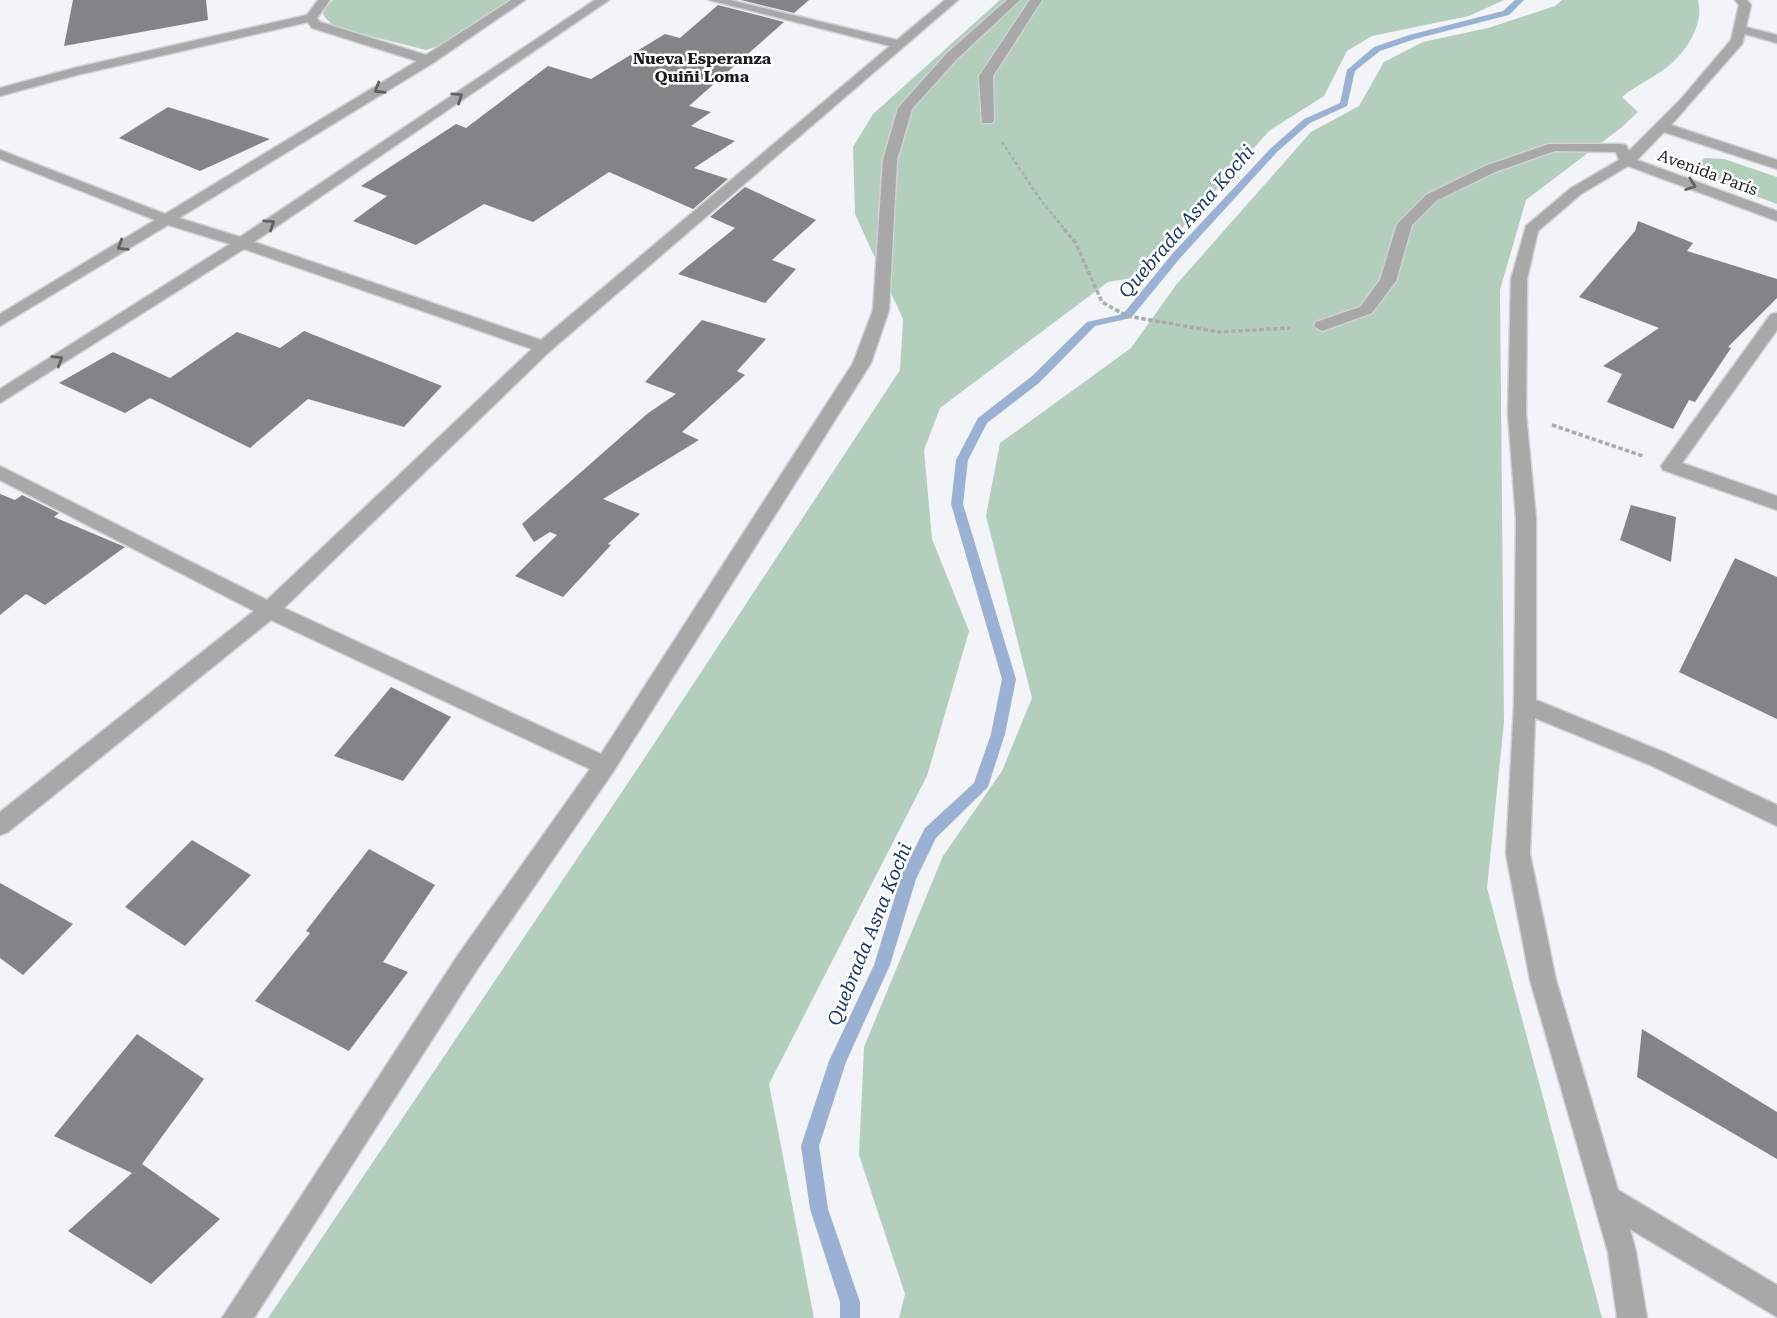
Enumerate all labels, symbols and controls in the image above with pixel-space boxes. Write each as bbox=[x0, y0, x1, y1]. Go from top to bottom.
district label: Nueva Esperanza Quiñi Loma bbox=[633, 49, 772, 86]
one-way arrow bbox=[374, 81, 387, 94]
one-way arrow bbox=[451, 93, 464, 106]
water label: Quebrada Asna Kochi bbox=[1114, 140, 1259, 303]
street label: Avenida París bbox=[1655, 146, 1761, 199]
one-way arrow bbox=[1685, 177, 1697, 191]
one-way arrow bbox=[262, 220, 275, 233]
one-way arrow bbox=[117, 237, 130, 250]
one-way arrow bbox=[50, 356, 63, 369]
water label: Quebrada Asna Kochi bbox=[822, 839, 917, 1029]

